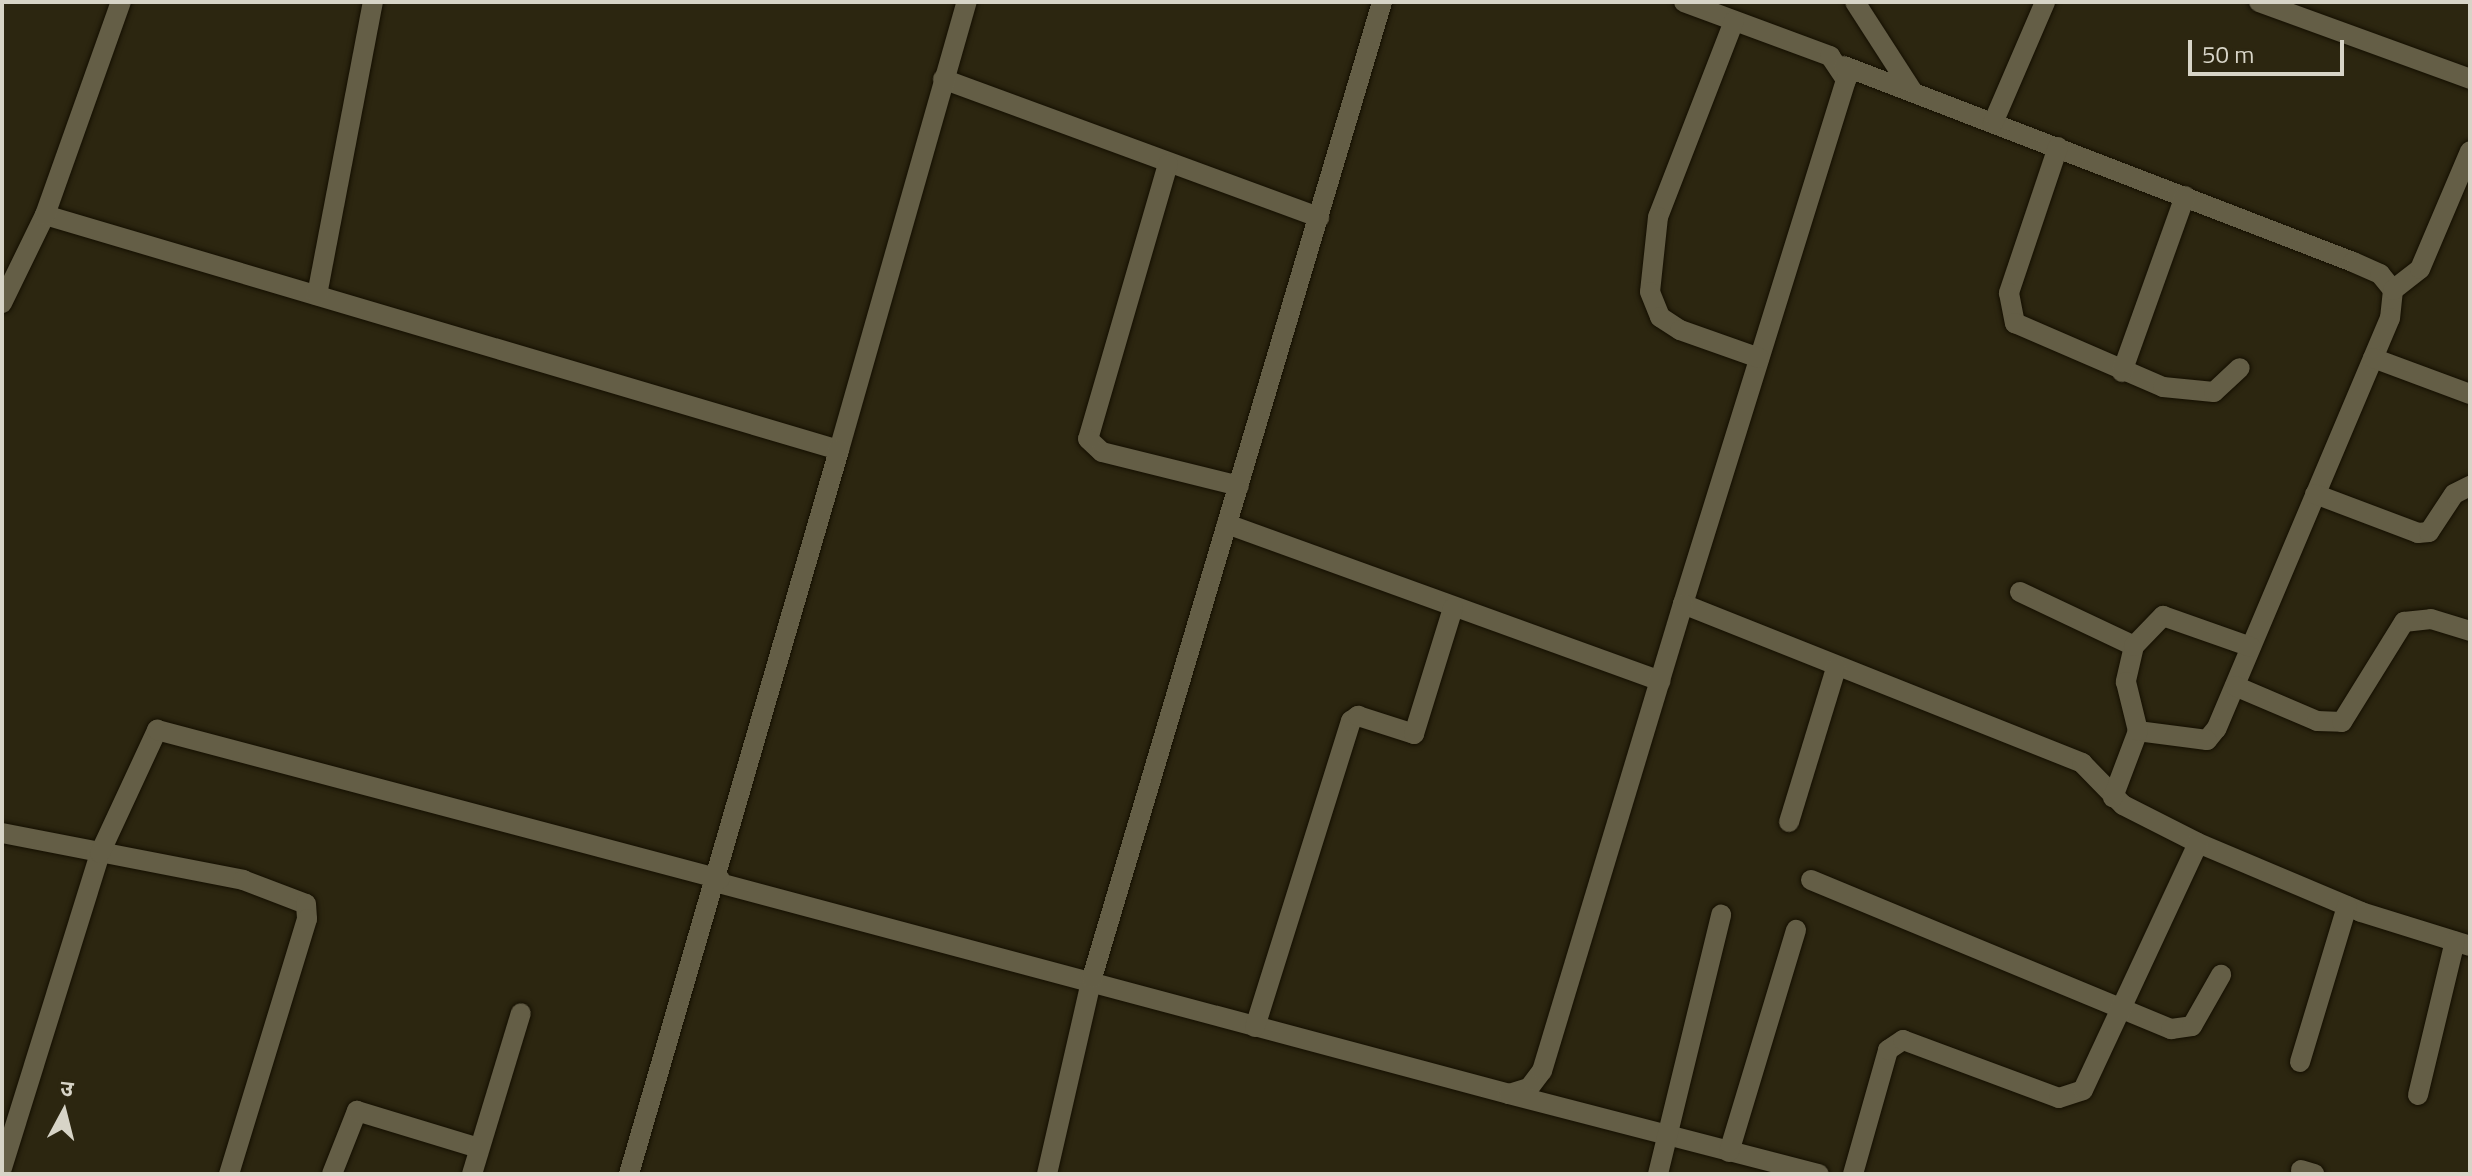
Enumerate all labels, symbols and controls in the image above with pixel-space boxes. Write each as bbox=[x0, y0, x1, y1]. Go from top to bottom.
scale bar bbox=[2192, 24, 2348, 74]
text: 50 m bbox=[2202, 36, 2254, 72]
text: उ bbox=[58, 1071, 75, 1106]
north arrow bbox=[24, 1072, 104, 1152]

